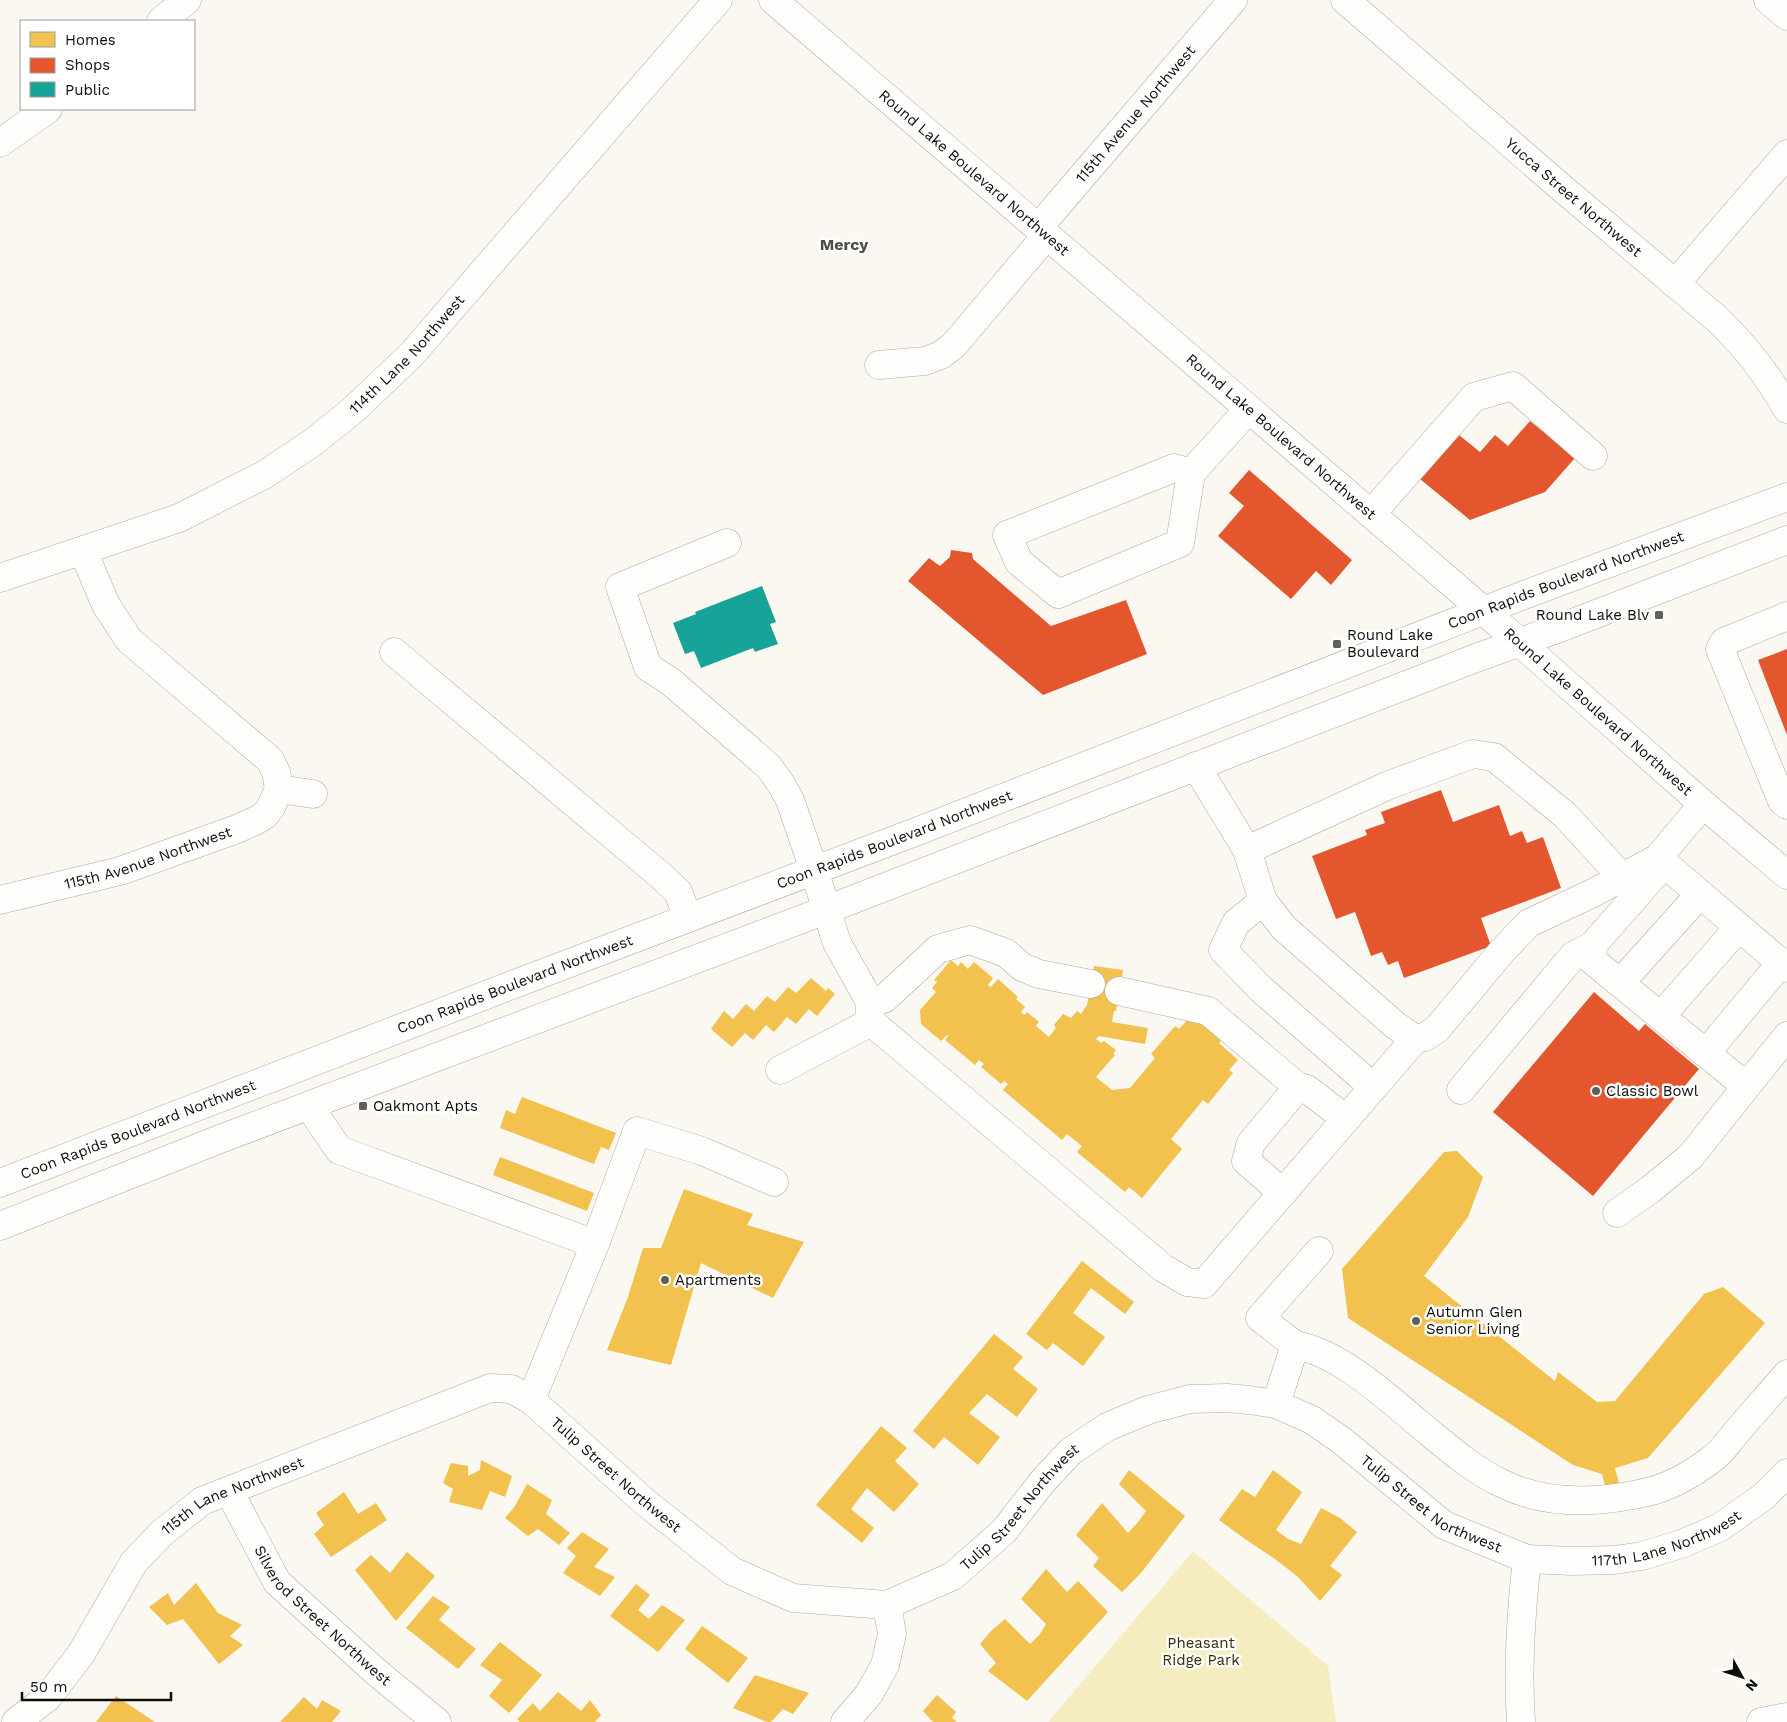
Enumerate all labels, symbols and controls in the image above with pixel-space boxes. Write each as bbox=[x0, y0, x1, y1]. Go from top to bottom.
legend bbox=[20, 20, 195, 110]
text: Homes bbox=[65, 31, 116, 49]
street label: 115th Avenue Northwest bbox=[1072, 41, 1200, 186]
text: Shops bbox=[65, 56, 110, 74]
text: Public bbox=[65, 81, 110, 99]
street label: Round Lake Boulevard Northwest bbox=[875, 86, 1073, 260]
street label: Yucca Street Northwest bbox=[1502, 134, 1646, 261]
district label: Mercy bbox=[820, 235, 869, 254]
street label: 114th Lane Northwest bbox=[346, 290, 469, 418]
street label: Round Lake Boulevard Northwest bbox=[1182, 350, 1381, 524]
street label: Coon Rapids Boulevard Northwest bbox=[1445, 527, 1687, 633]
place label: Round Lake Blv bbox=[1536, 606, 1649, 624]
marker: Round Lake Blv bbox=[1653, 609, 1665, 621]
street label: Round Lake Boulevard Northwest bbox=[1500, 624, 1697, 800]
place label: Round Lake Boulevard bbox=[1347, 626, 1433, 661]
marker: Round Lake Boulevard bbox=[1331, 638, 1343, 650]
street label: Coon Rapids Boulevard Northwest bbox=[774, 786, 1015, 893]
street label: 115th Avenue Northwest bbox=[63, 822, 235, 893]
street label: Coon Rapids Boulevard Northwest bbox=[395, 931, 636, 1038]
street label: Coon Rapids Boulevard Northwest bbox=[18, 1076, 259, 1183]
place label: Classic Bowl bbox=[1606, 1082, 1699, 1100]
marker: Classic Bowl bbox=[1590, 1085, 1602, 1097]
place label: Oakmont Apts bbox=[373, 1097, 478, 1115]
marker: Oakmont Apts bbox=[357, 1100, 369, 1112]
place label: Apartments bbox=[675, 1271, 761, 1289]
marker: Apartments bbox=[659, 1274, 671, 1286]
place label: Autumn Glen Senior Living bbox=[1426, 1303, 1523, 1338]
marker: Autumn Glen Senior Living bbox=[1410, 1315, 1422, 1327]
street label: Tulip Street Northwest bbox=[547, 1413, 685, 1537]
street label: Tulip Street Northwest bbox=[957, 1439, 1083, 1574]
street label: Tulip Street Northwest bbox=[1357, 1451, 1505, 1557]
street label: 115th Lane Northwest bbox=[158, 1453, 307, 1539]
street label: 117th Lane Northwest bbox=[1591, 1506, 1745, 1570]
street label: Silverod Street Northwest bbox=[250, 1542, 395, 1690]
park label: Pheasant Ridge Park bbox=[1162, 1634, 1240, 1669]
north arrow bbox=[1717, 1652, 1767, 1702]
scale bar bbox=[22, 1670, 171, 1702]
text: N bbox=[1742, 1676, 1761, 1694]
text: 50 m bbox=[30, 1678, 67, 1696]

